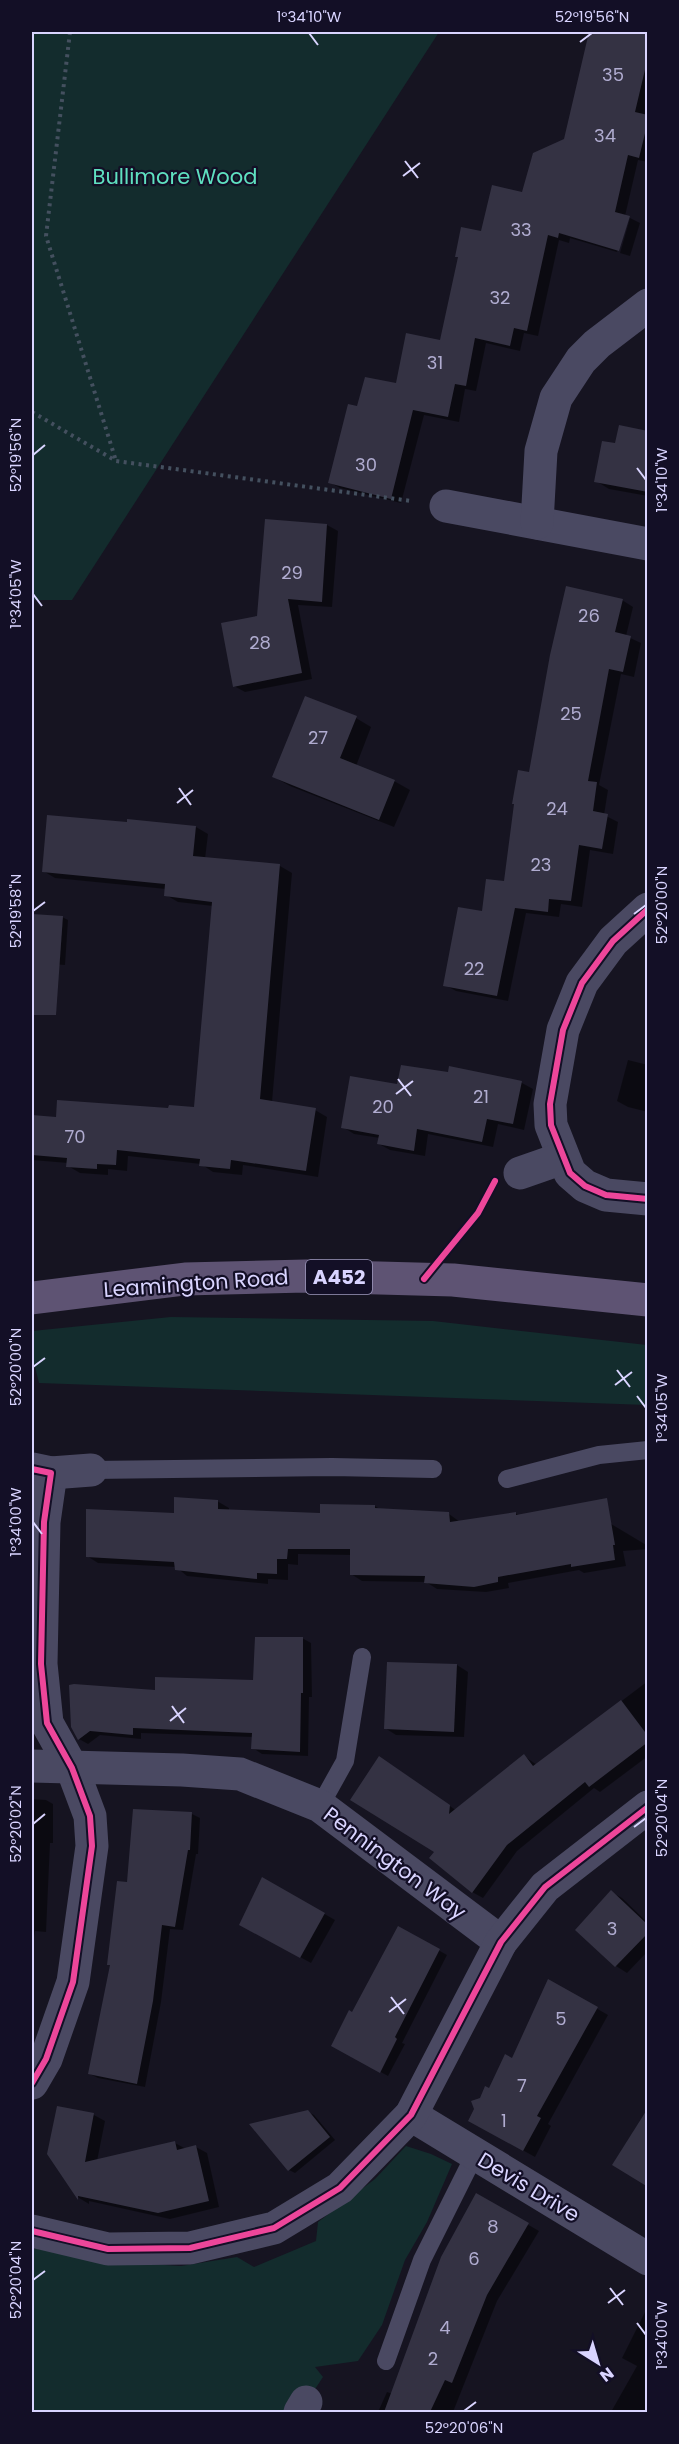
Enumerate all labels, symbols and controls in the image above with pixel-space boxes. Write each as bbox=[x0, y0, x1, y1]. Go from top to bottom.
text: 1°34'10"W bbox=[277, 6, 342, 27]
text: 52°19'56"N bbox=[555, 6, 629, 27]
house number: 35 bbox=[602, 62, 624, 87]
house number: 34 bbox=[594, 123, 616, 148]
park label: Bullimore Wood bbox=[93, 162, 257, 191]
house number: 33 bbox=[510, 217, 532, 242]
house number: 32 bbox=[490, 285, 510, 310]
house number: 31 bbox=[427, 350, 443, 375]
text: 52°19'56"N bbox=[5, 418, 26, 492]
text: 1°34'10"W bbox=[651, 447, 672, 512]
house number: 30 bbox=[355, 452, 377, 477]
text: 1°34'05"W bbox=[5, 559, 26, 629]
house number: 29 bbox=[281, 560, 303, 585]
house number: 26 bbox=[578, 603, 600, 628]
house number: 28 bbox=[249, 630, 271, 655]
house number: 25 bbox=[560, 701, 582, 726]
house number: 27 bbox=[308, 725, 328, 750]
house number: 24 bbox=[546, 796, 568, 821]
house number: 23 bbox=[531, 852, 551, 877]
text: 52°20'00"N bbox=[651, 866, 672, 944]
text: 52°19'58"N bbox=[5, 874, 26, 948]
house number: 22 bbox=[464, 956, 484, 981]
house number: 21 bbox=[473, 1084, 489, 1109]
house number: 20 bbox=[372, 1094, 394, 1119]
house number: 70 bbox=[64, 1124, 86, 1149]
road number: A452 bbox=[306, 1260, 372, 1294]
street label: Leamington Road bbox=[102, 1262, 290, 1304]
text: 52°20'00"N bbox=[5, 1328, 26, 1406]
text: 1°34'05"W bbox=[651, 1373, 672, 1443]
text: 1°34'00"W bbox=[5, 1487, 26, 1557]
text: 52°20'04"N bbox=[651, 1779, 672, 1857]
text: 52°20'02"N bbox=[5, 1785, 26, 1863]
street label: Pennington Way bbox=[318, 1800, 472, 1926]
house number: 3 bbox=[607, 1916, 617, 1941]
house number: 5 bbox=[555, 2006, 567, 2031]
house number: 7 bbox=[517, 2073, 527, 2098]
house number: 1 bbox=[501, 2108, 507, 2133]
street label: Devis Drive bbox=[473, 2145, 585, 2229]
house number: 8 bbox=[487, 2214, 499, 2239]
text: 52°20'04"N bbox=[5, 2241, 26, 2319]
house number: 6 bbox=[468, 2246, 480, 2271]
text: 1°34'00"W bbox=[651, 2300, 672, 2370]
house number: 4 bbox=[439, 2315, 451, 2340]
north arrow bbox=[568, 2333, 628, 2393]
house number: 2 bbox=[428, 2346, 438, 2371]
text: N bbox=[595, 2362, 618, 2387]
text: 52°20'06"N bbox=[425, 2417, 503, 2438]

